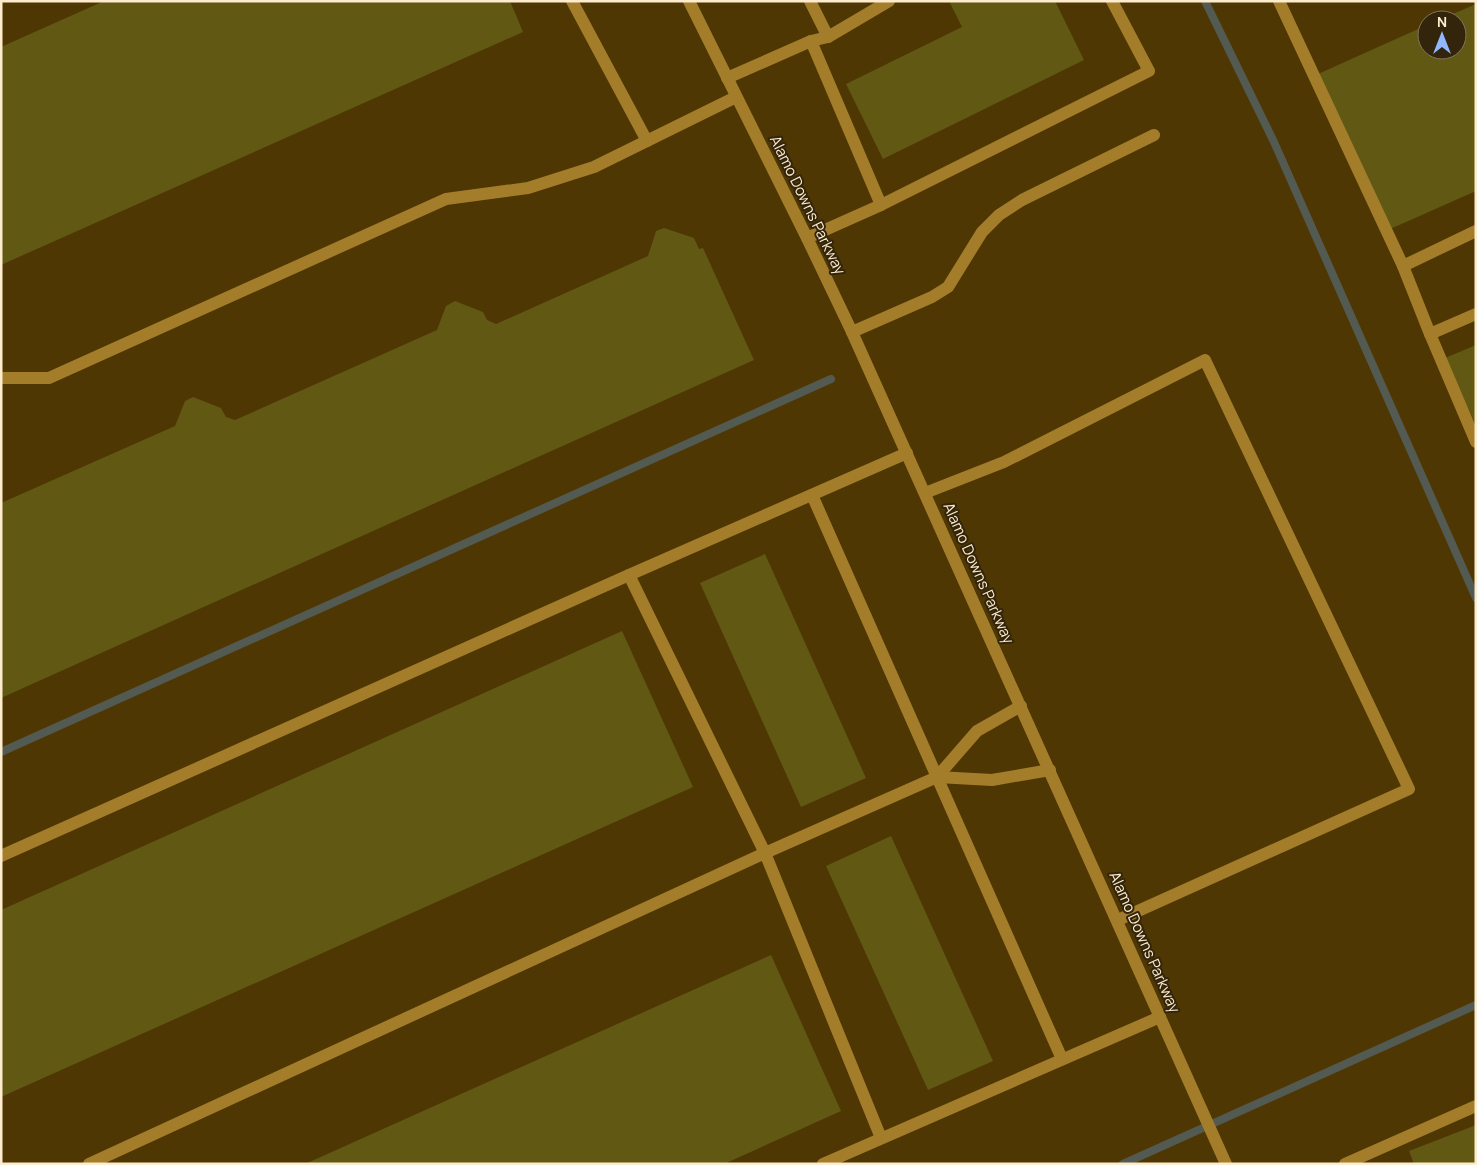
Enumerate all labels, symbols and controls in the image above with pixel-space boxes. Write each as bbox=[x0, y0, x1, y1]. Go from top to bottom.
north arrow bbox=[1417, 10, 1467, 60]
text: N bbox=[1437, 12, 1447, 31]
street label: Alamo Downs Parkway bbox=[765, 132, 851, 278]
street label: Alamo Downs Parkway bbox=[938, 499, 1020, 647]
street label: Alamo Downs Parkway bbox=[1104, 868, 1186, 1016]

